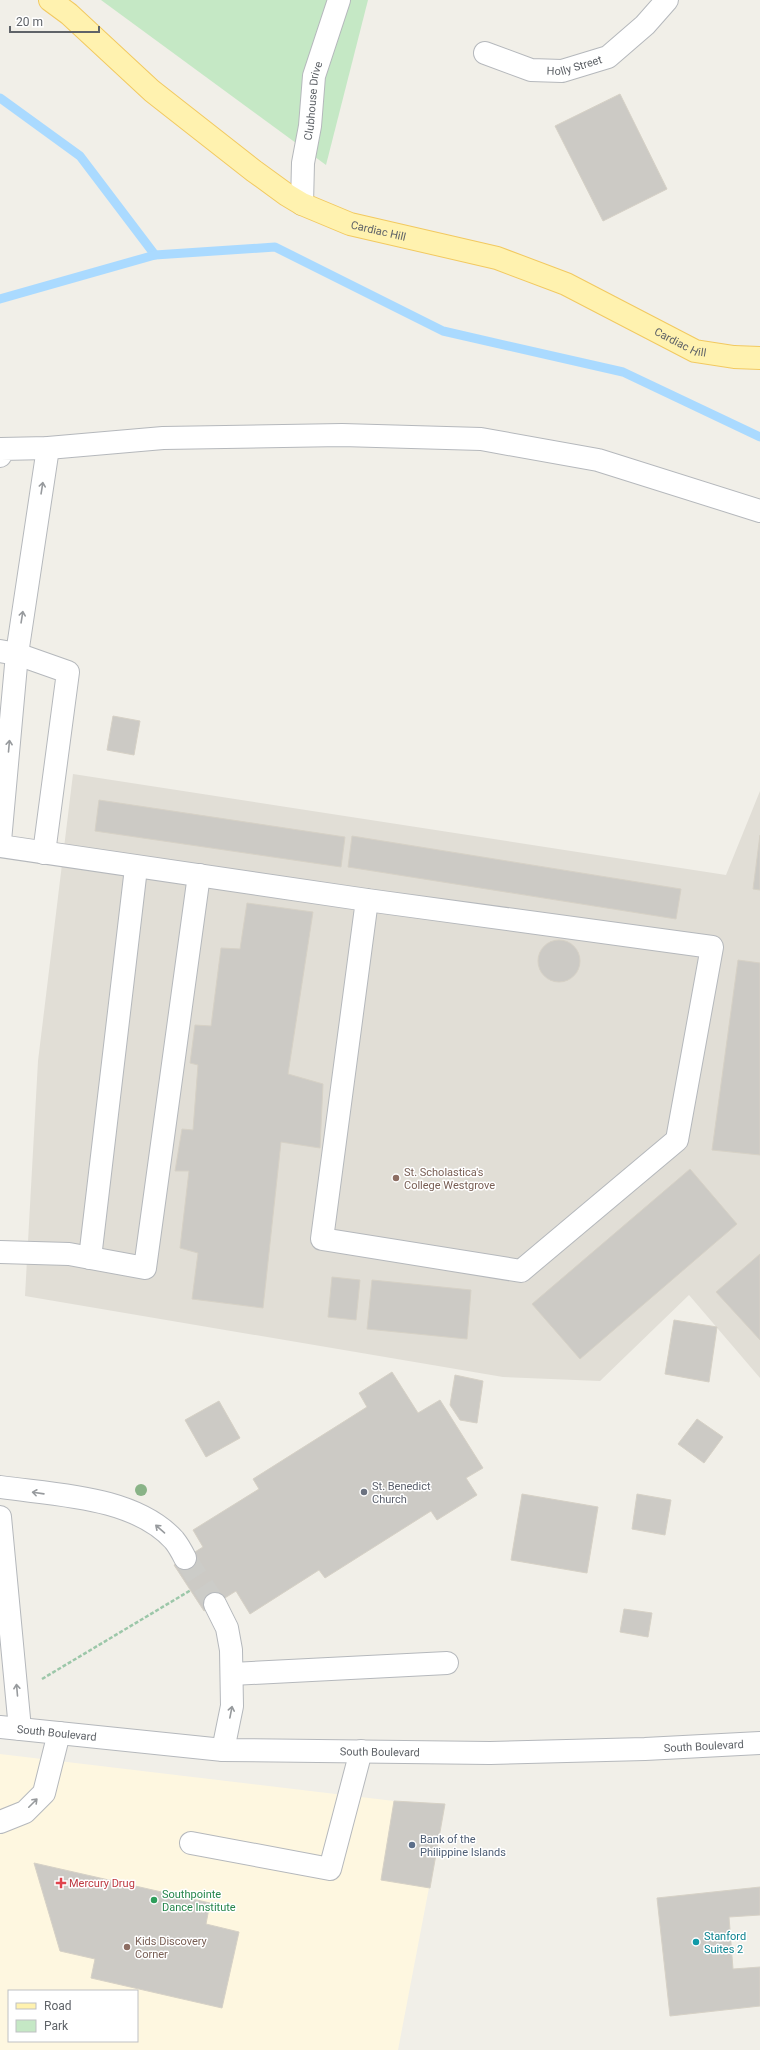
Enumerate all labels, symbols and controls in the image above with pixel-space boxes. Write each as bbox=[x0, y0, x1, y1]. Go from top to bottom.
scale bar bbox=[10, 8, 99, 34]
text: 20 m bbox=[16, 15, 43, 29]
street label: Holly Street bbox=[546, 53, 604, 78]
street label: Clubhouse Drive bbox=[301, 60, 325, 141]
street label: Cardiac Hill bbox=[350, 218, 407, 244]
street label: Cardiac Hill bbox=[652, 325, 707, 360]
one-way arrow bbox=[38, 482, 46, 495]
one-way arrow bbox=[19, 611, 27, 624]
one-way arrow bbox=[5, 740, 12, 753]
place label: St. Scholastica's College Westgrove bbox=[404, 1166, 495, 1192]
marker: St. Scholastica's College Westgrove bbox=[391, 1173, 401, 1183]
place label: St. Benedict Church bbox=[372, 1480, 431, 1506]
marker: St. Benedict Church bbox=[359, 1487, 369, 1497]
one-way arrow bbox=[32, 1489, 45, 1497]
one-way arrow bbox=[155, 1524, 166, 1533]
one-way arrow bbox=[14, 1684, 21, 1697]
one-way arrow bbox=[227, 1705, 235, 1718]
street label: South Boulevard bbox=[16, 1723, 97, 1744]
street label: South Boulevard bbox=[663, 1738, 744, 1755]
street label: South Boulevard bbox=[340, 1745, 420, 1759]
one-way arrow bbox=[29, 1798, 38, 1808]
place label: Bank of the Philippine Islands bbox=[420, 1833, 506, 1859]
marker: Bank of the Philippine Islands bbox=[407, 1840, 417, 1850]
place label: Mercury Drug bbox=[69, 1877, 135, 1890]
marker: Mercury Drug bbox=[56, 1878, 66, 1888]
place label: Southpointe Dance Institute bbox=[162, 1888, 236, 1914]
marker: Southpointe Dance Institute bbox=[149, 1895, 159, 1905]
place label: Stanford Suites 2 bbox=[704, 1930, 746, 1956]
place label: Kids Discovery Corner bbox=[135, 1935, 208, 1961]
marker: Stanford Suites 2 bbox=[691, 1937, 701, 1947]
marker: Kids Discovery Corner bbox=[122, 1942, 132, 1952]
legend bbox=[8, 1990, 138, 2042]
text: Road bbox=[44, 1999, 72, 2013]
text: Park bbox=[44, 2019, 69, 2033]

